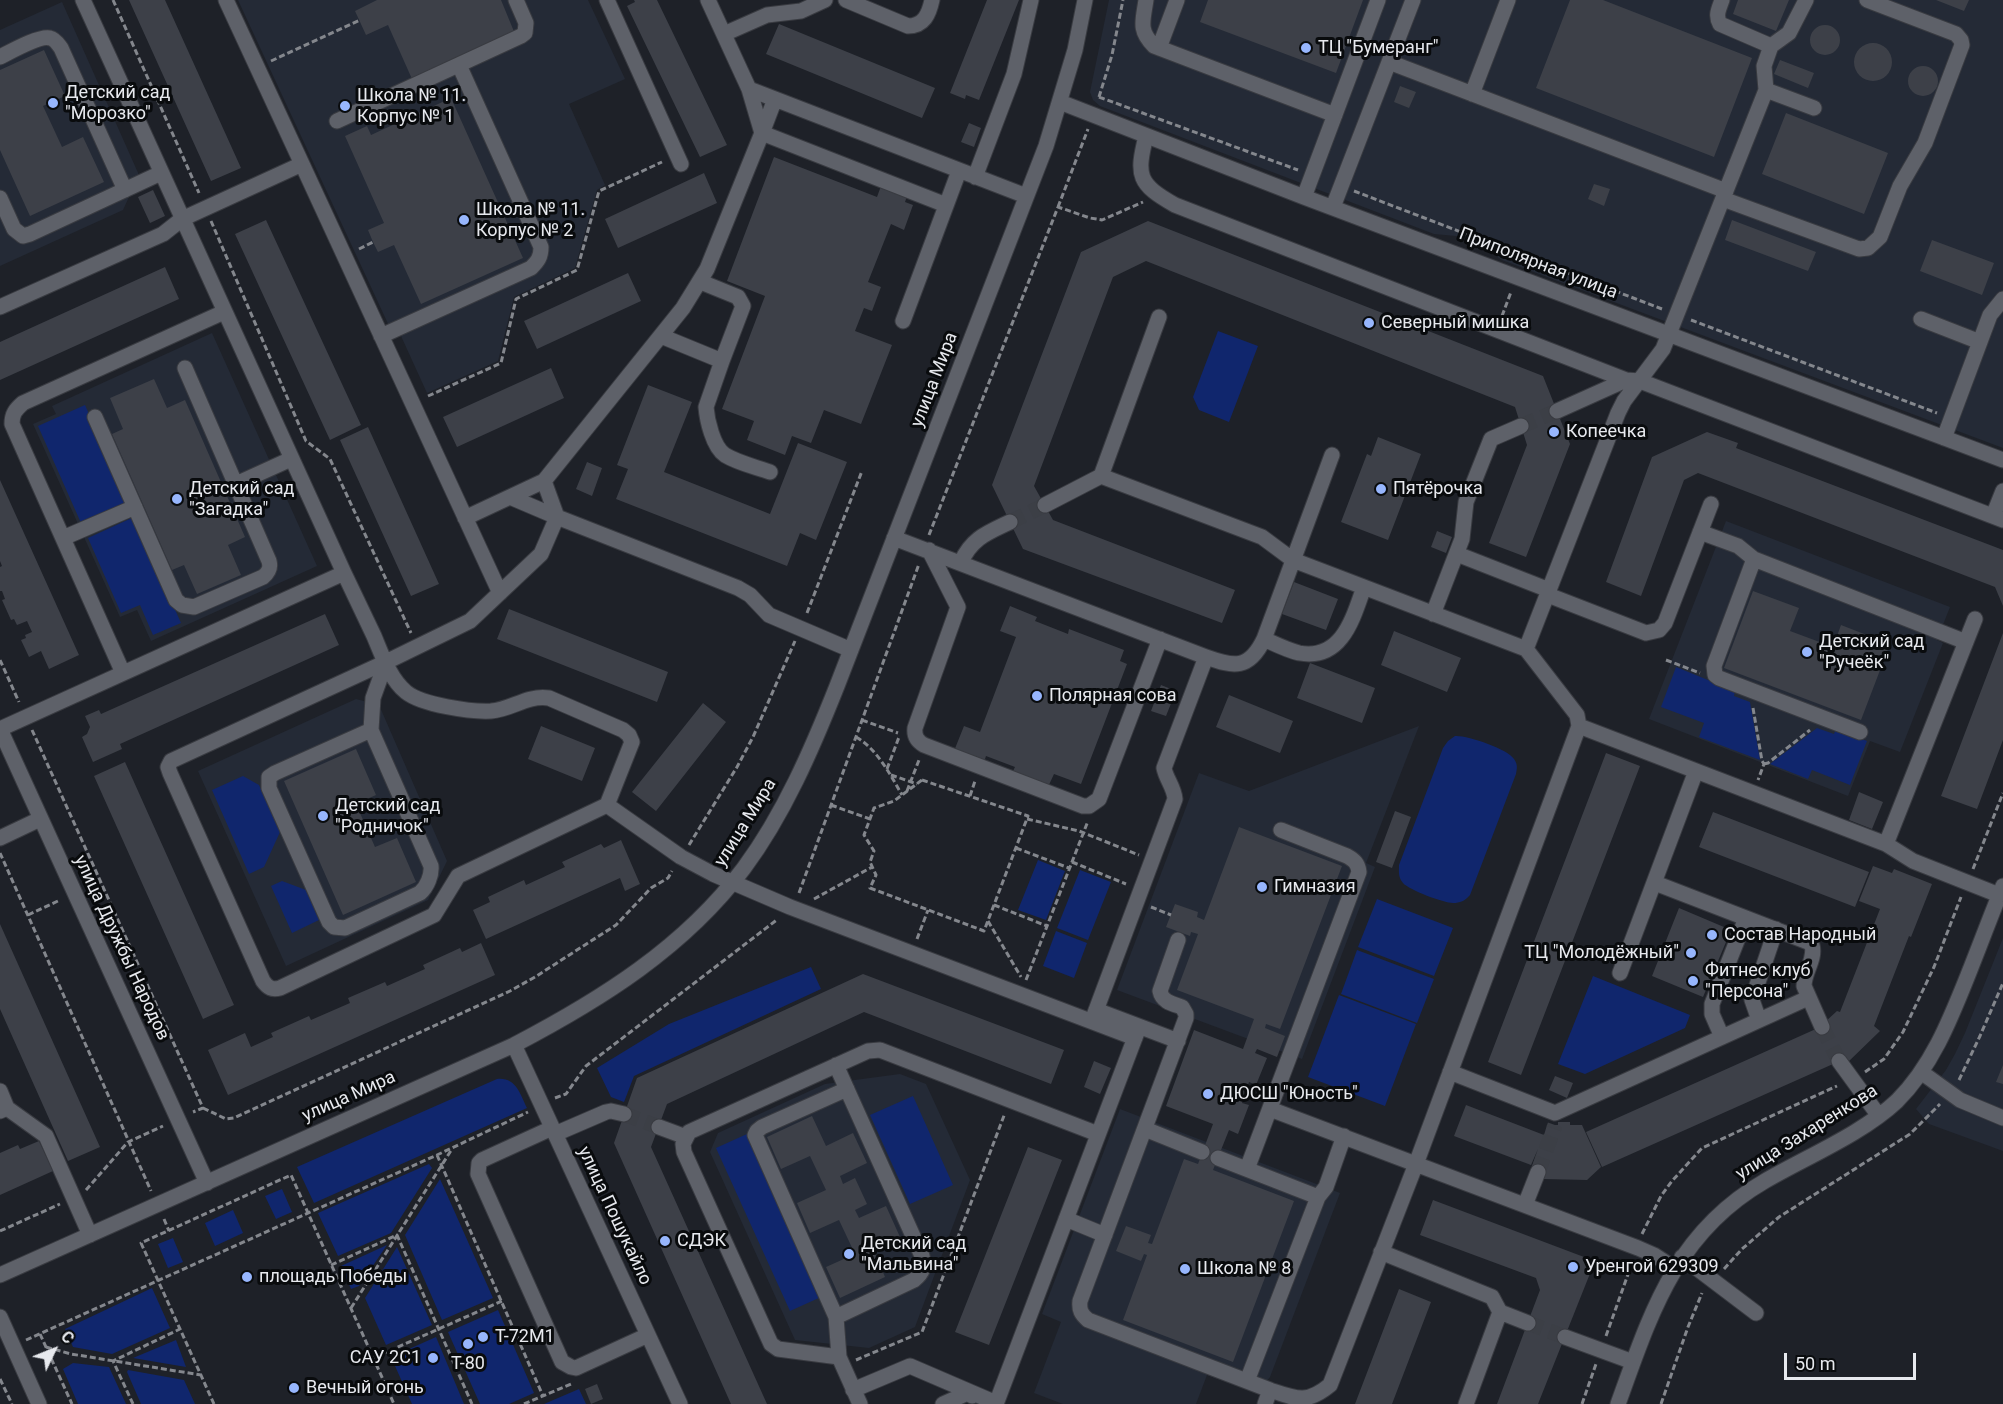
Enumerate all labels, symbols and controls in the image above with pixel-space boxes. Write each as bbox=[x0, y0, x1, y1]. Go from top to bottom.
place label: ТЦ "Бумеранг" bbox=[1318, 37, 1438, 59]
marker: ТЦ "Бумеранг" bbox=[1299, 41, 1313, 55]
place label: Детский сад "Морозко" bbox=[65, 82, 170, 124]
place label: Школа № 11. Корпус № 1 bbox=[357, 85, 466, 128]
marker: Детский сад "Морозко" bbox=[46, 96, 60, 110]
marker: Школа № 11. Корпус № 1 bbox=[338, 99, 352, 113]
place label: Школа № 11. Корпус № 2 bbox=[476, 199, 585, 242]
marker: Школа № 11. Корпус № 2 bbox=[457, 213, 471, 227]
street label: Приполярная улица bbox=[1456, 224, 1620, 304]
place label: Северный мишка bbox=[1381, 312, 1529, 334]
marker: Северный мишка bbox=[1362, 316, 1376, 330]
street label: улица Мира bbox=[907, 330, 963, 430]
place label: Копеечка bbox=[1566, 421, 1646, 443]
marker: Копеечка bbox=[1547, 425, 1561, 439]
place label: Детский сад "Загадка" bbox=[189, 478, 294, 520]
place label: Пятёрочка bbox=[1393, 478, 1483, 500]
marker: Пятёрочка bbox=[1374, 482, 1388, 496]
marker: Детский сад "Загадка" bbox=[170, 492, 184, 506]
place label: Детский сад "Ручеёк" bbox=[1819, 631, 1924, 674]
marker: Детский сад "Ручеёк" bbox=[1800, 645, 1814, 659]
place label: Полярная сова bbox=[1049, 685, 1177, 707]
marker: Полярная сова bbox=[1030, 689, 1044, 703]
street label: улица Мира bbox=[710, 775, 782, 871]
place label: Детский сад "Родничок" bbox=[335, 795, 440, 838]
marker: Детский сад "Родничок" bbox=[316, 809, 330, 823]
street label: улица Дружбы Народов bbox=[69, 852, 173, 1044]
place label: Гимназия bbox=[1274, 876, 1356, 898]
marker: Гимназия bbox=[1255, 880, 1269, 894]
place label: Состав Народный bbox=[1724, 924, 1876, 946]
marker: Состав Народный bbox=[1705, 928, 1719, 942]
place label: ТЦ "Молодёжный" bbox=[1524, 942, 1679, 964]
marker: ТЦ "Молодёжный" bbox=[1684, 946, 1698, 960]
place label: Фитнес клуб "Персона" bbox=[1705, 960, 1810, 1002]
marker: Фитнес клуб "Персона" bbox=[1686, 974, 1700, 988]
street label: улица Мира bbox=[299, 1067, 399, 1127]
street label: улица Захаренкова bbox=[1732, 1081, 1882, 1185]
place label: ДЮСШ "Юность" bbox=[1220, 1083, 1358, 1105]
marker: ДЮСШ "Юность" bbox=[1201, 1087, 1215, 1101]
street label: улица Пошукайло bbox=[572, 1143, 656, 1289]
place label: СДЭК bbox=[677, 1230, 726, 1252]
place label: Детский сад "Мальвина" bbox=[861, 1233, 966, 1276]
marker: СДЭК bbox=[658, 1234, 672, 1248]
marker: Детский сад "Мальвина" bbox=[842, 1247, 856, 1261]
place label: Уренгой 629309 bbox=[1585, 1256, 1719, 1278]
place label: Школа № 8 bbox=[1197, 1258, 1291, 1280]
marker: Уренгой 629309 bbox=[1566, 1260, 1580, 1274]
marker: Школа № 8 bbox=[1178, 1262, 1192, 1276]
place label: площадь Победы bbox=[259, 1266, 407, 1288]
marker: площадь Победы bbox=[240, 1270, 254, 1284]
north arrow bbox=[24, 1320, 84, 1380]
place label: Т-72М1 bbox=[495, 1326, 555, 1348]
text: С bbox=[57, 1327, 78, 1348]
marker: Т-72М1 bbox=[476, 1330, 490, 1344]
marker: Т-80 bbox=[461, 1337, 475, 1351]
scale bar bbox=[1787, 1341, 1919, 1379]
place label: САУ 2С1 bbox=[350, 1347, 421, 1369]
marker: САУ 2С1 bbox=[426, 1351, 440, 1365]
place label: Т-80 bbox=[451, 1353, 485, 1375]
text: 50 m bbox=[1795, 1353, 1835, 1374]
place label: Вечный огонь bbox=[306, 1377, 424, 1399]
marker: Вечный огонь bbox=[287, 1381, 301, 1395]

